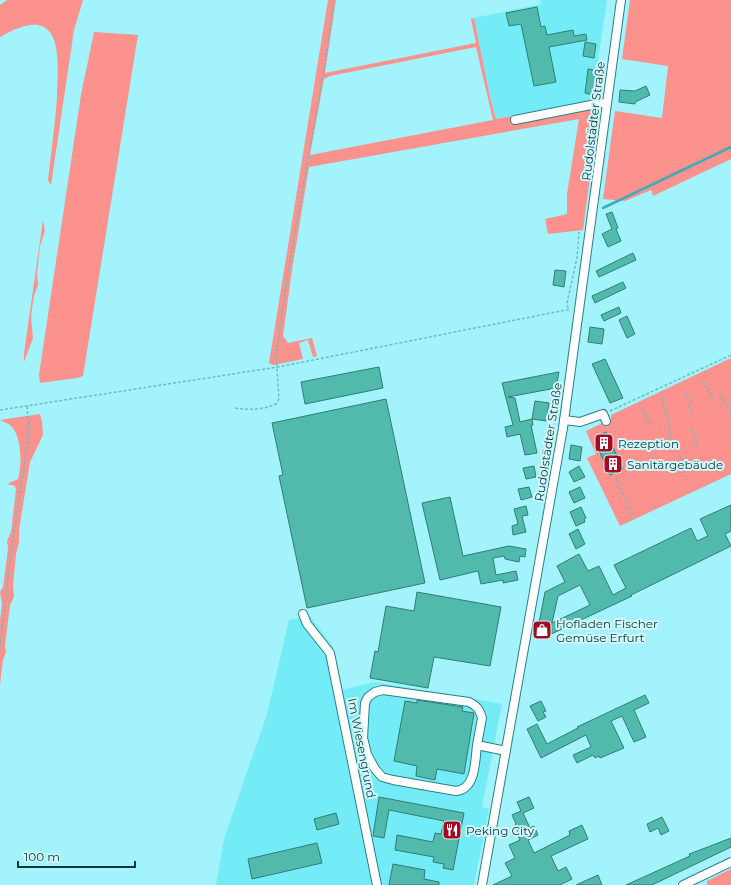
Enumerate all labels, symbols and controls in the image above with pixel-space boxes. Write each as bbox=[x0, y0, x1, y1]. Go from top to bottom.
street label: Rudolstädter Straße bbox=[578, 61, 608, 181]
street label: Rudolstädter Straße bbox=[531, 382, 565, 502]
building icon: Rezeption bbox=[593, 432, 615, 454]
place label: Rezeption bbox=[618, 436, 679, 451]
building icon: Sanitärgebäude bbox=[602, 453, 624, 475]
place label: Sanitärgebäude bbox=[627, 457, 723, 472]
place label: Hofladen Fischer Gemüse Erfurt bbox=[556, 616, 658, 645]
shop icon: Hofladen Fischer Gemüse Erfurt bbox=[531, 619, 553, 641]
street label: Im Wiesengrund bbox=[345, 697, 379, 799]
restaurant icon: Peking City bbox=[441, 819, 463, 841]
place label: Peking City bbox=[466, 823, 535, 838]
scale bar bbox=[18, 843, 135, 869]
text: 100 m bbox=[24, 849, 60, 864]

